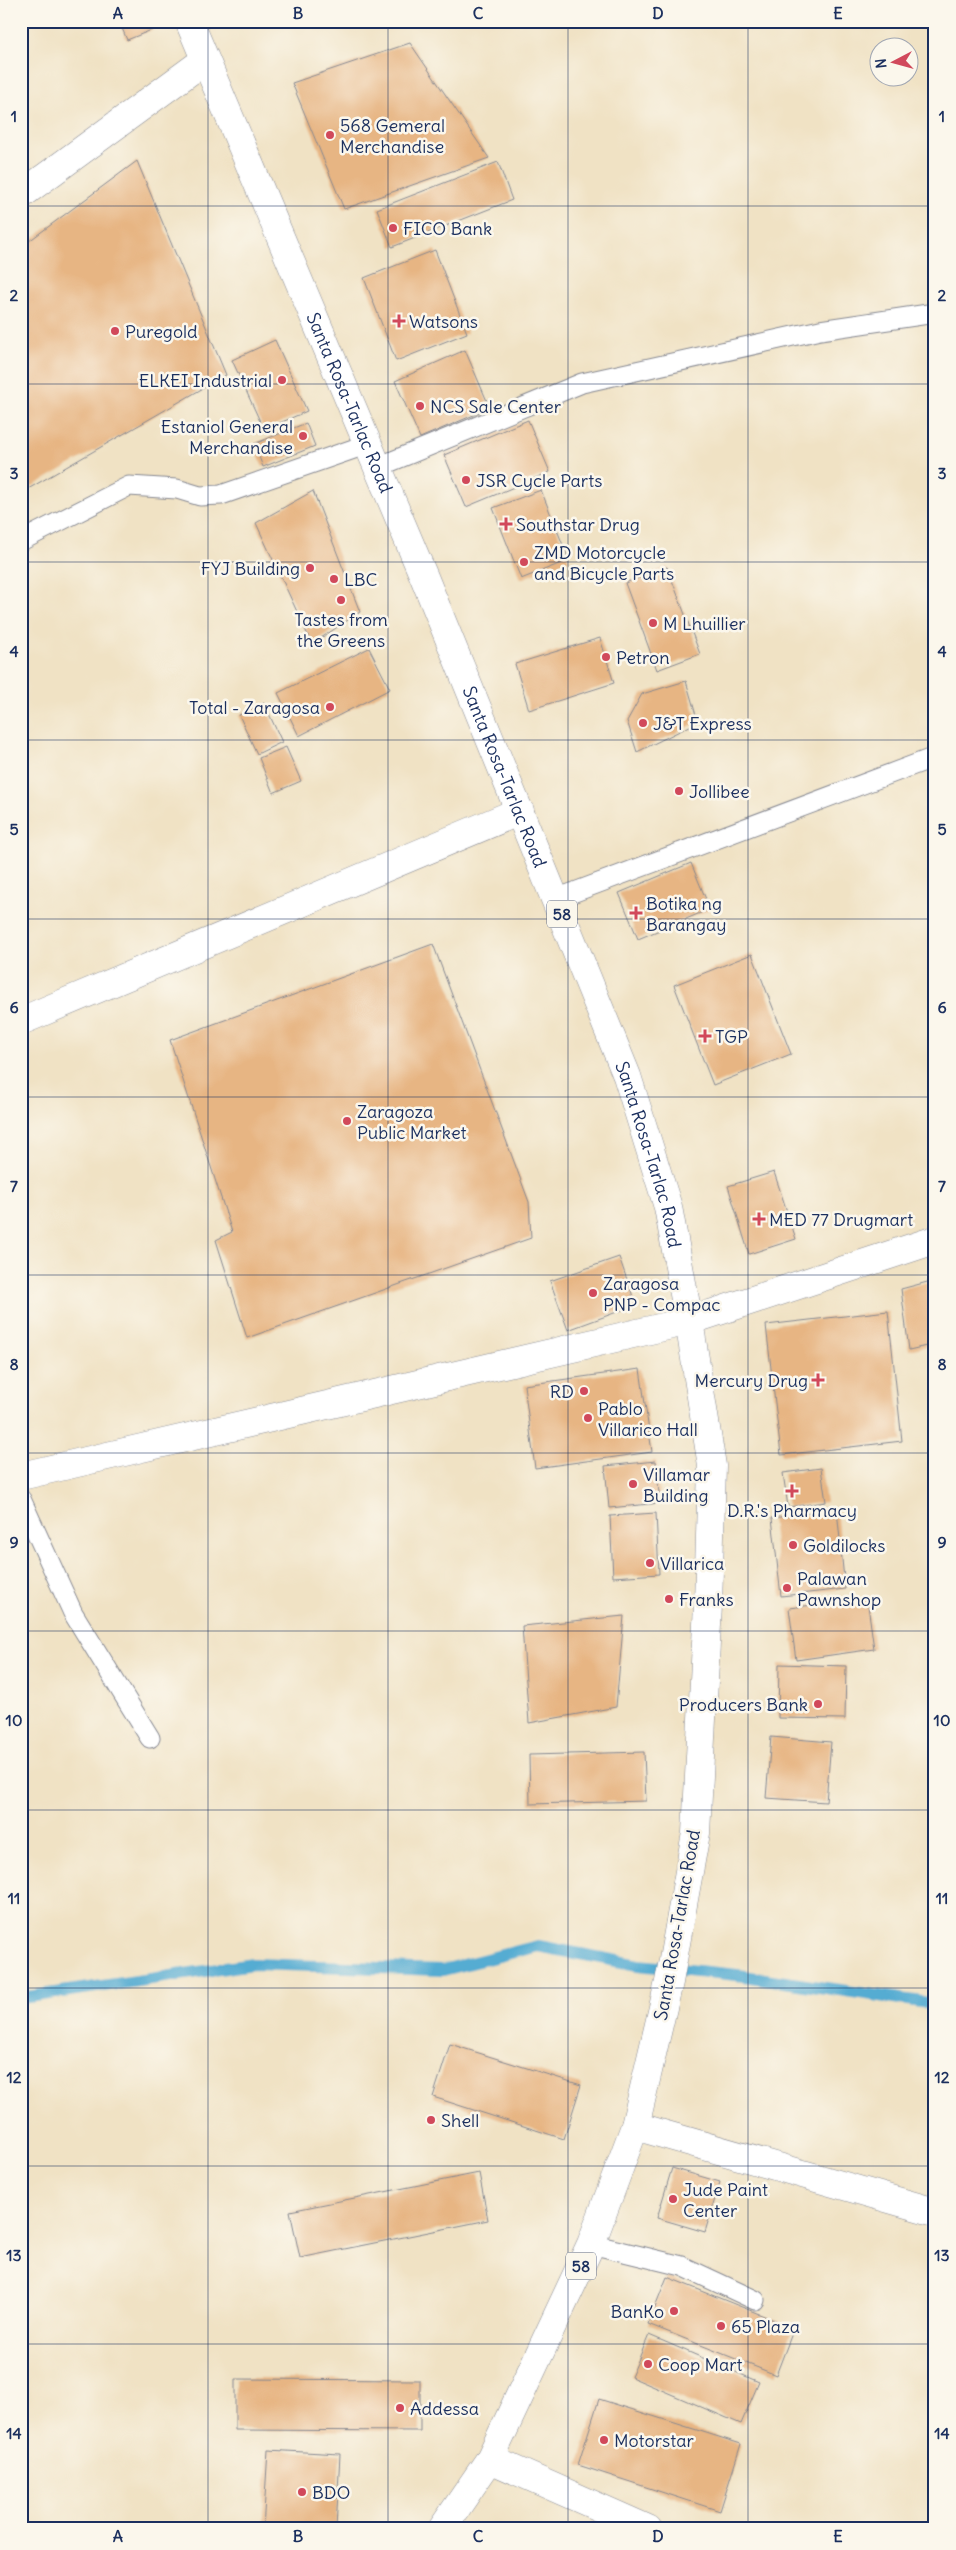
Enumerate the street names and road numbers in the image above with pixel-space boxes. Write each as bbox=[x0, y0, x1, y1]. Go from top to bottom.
street label: Santa Rosa-Tarlac Road bbox=[302, 309, 399, 496]
street label: Santa Rosa-Tarlac Road bbox=[458, 683, 552, 871]
road number: 58 bbox=[547, 901, 577, 928]
street label: Santa Rosa-Tarlac Road bbox=[611, 1058, 687, 1250]
street label: Santa Rosa-Tarlac Road bbox=[649, 1827, 705, 2022]
road number: 58 bbox=[566, 2252, 596, 2280]

